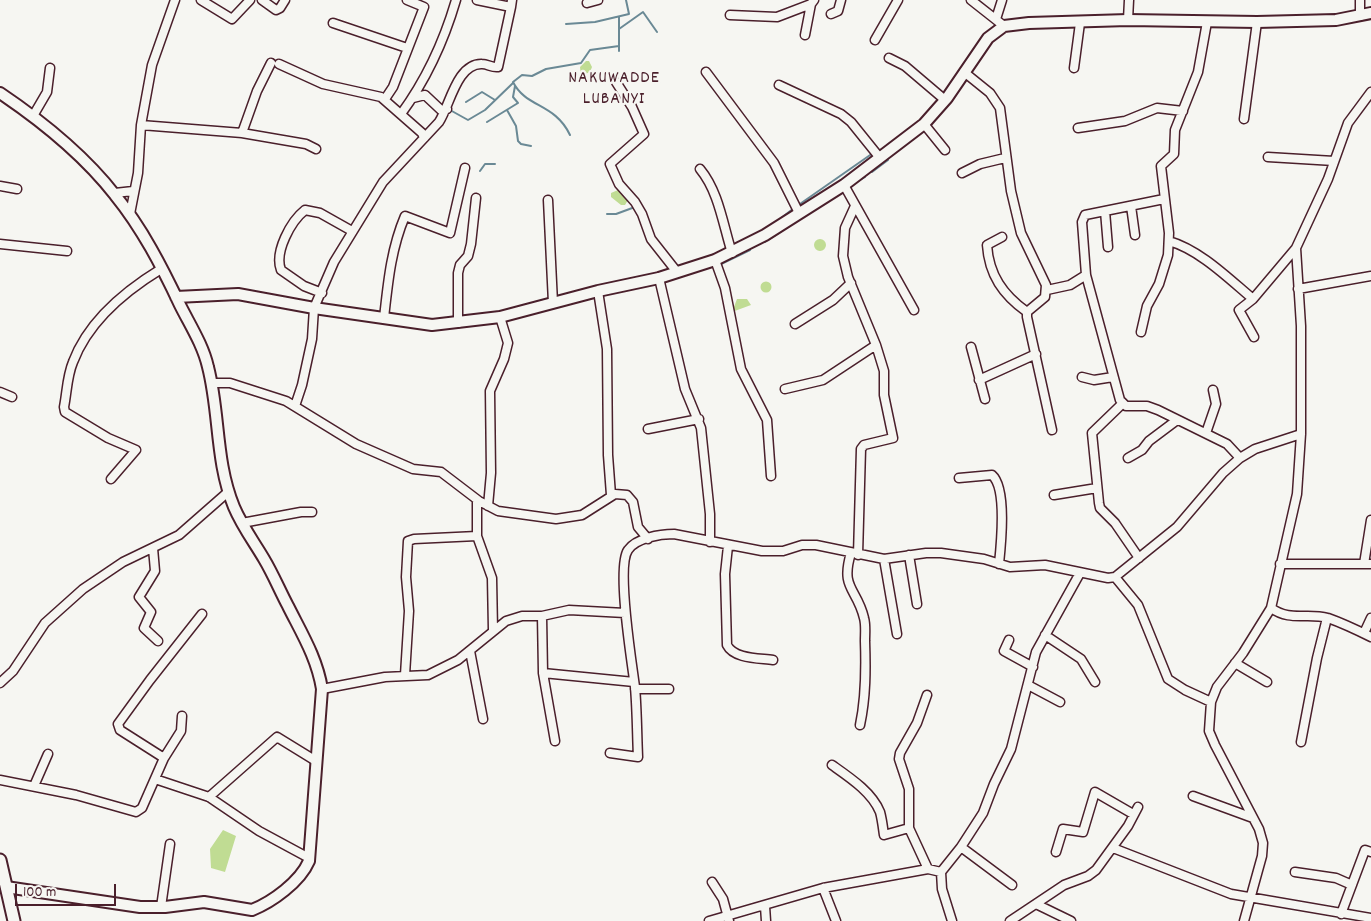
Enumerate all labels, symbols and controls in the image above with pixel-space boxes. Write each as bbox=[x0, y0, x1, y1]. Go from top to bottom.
district label: NAKUWADDE LUBANYI bbox=[567, 69, 661, 112]
scale bar bbox=[18, 874, 119, 906]
text: 100 m bbox=[23, 882, 56, 904]

